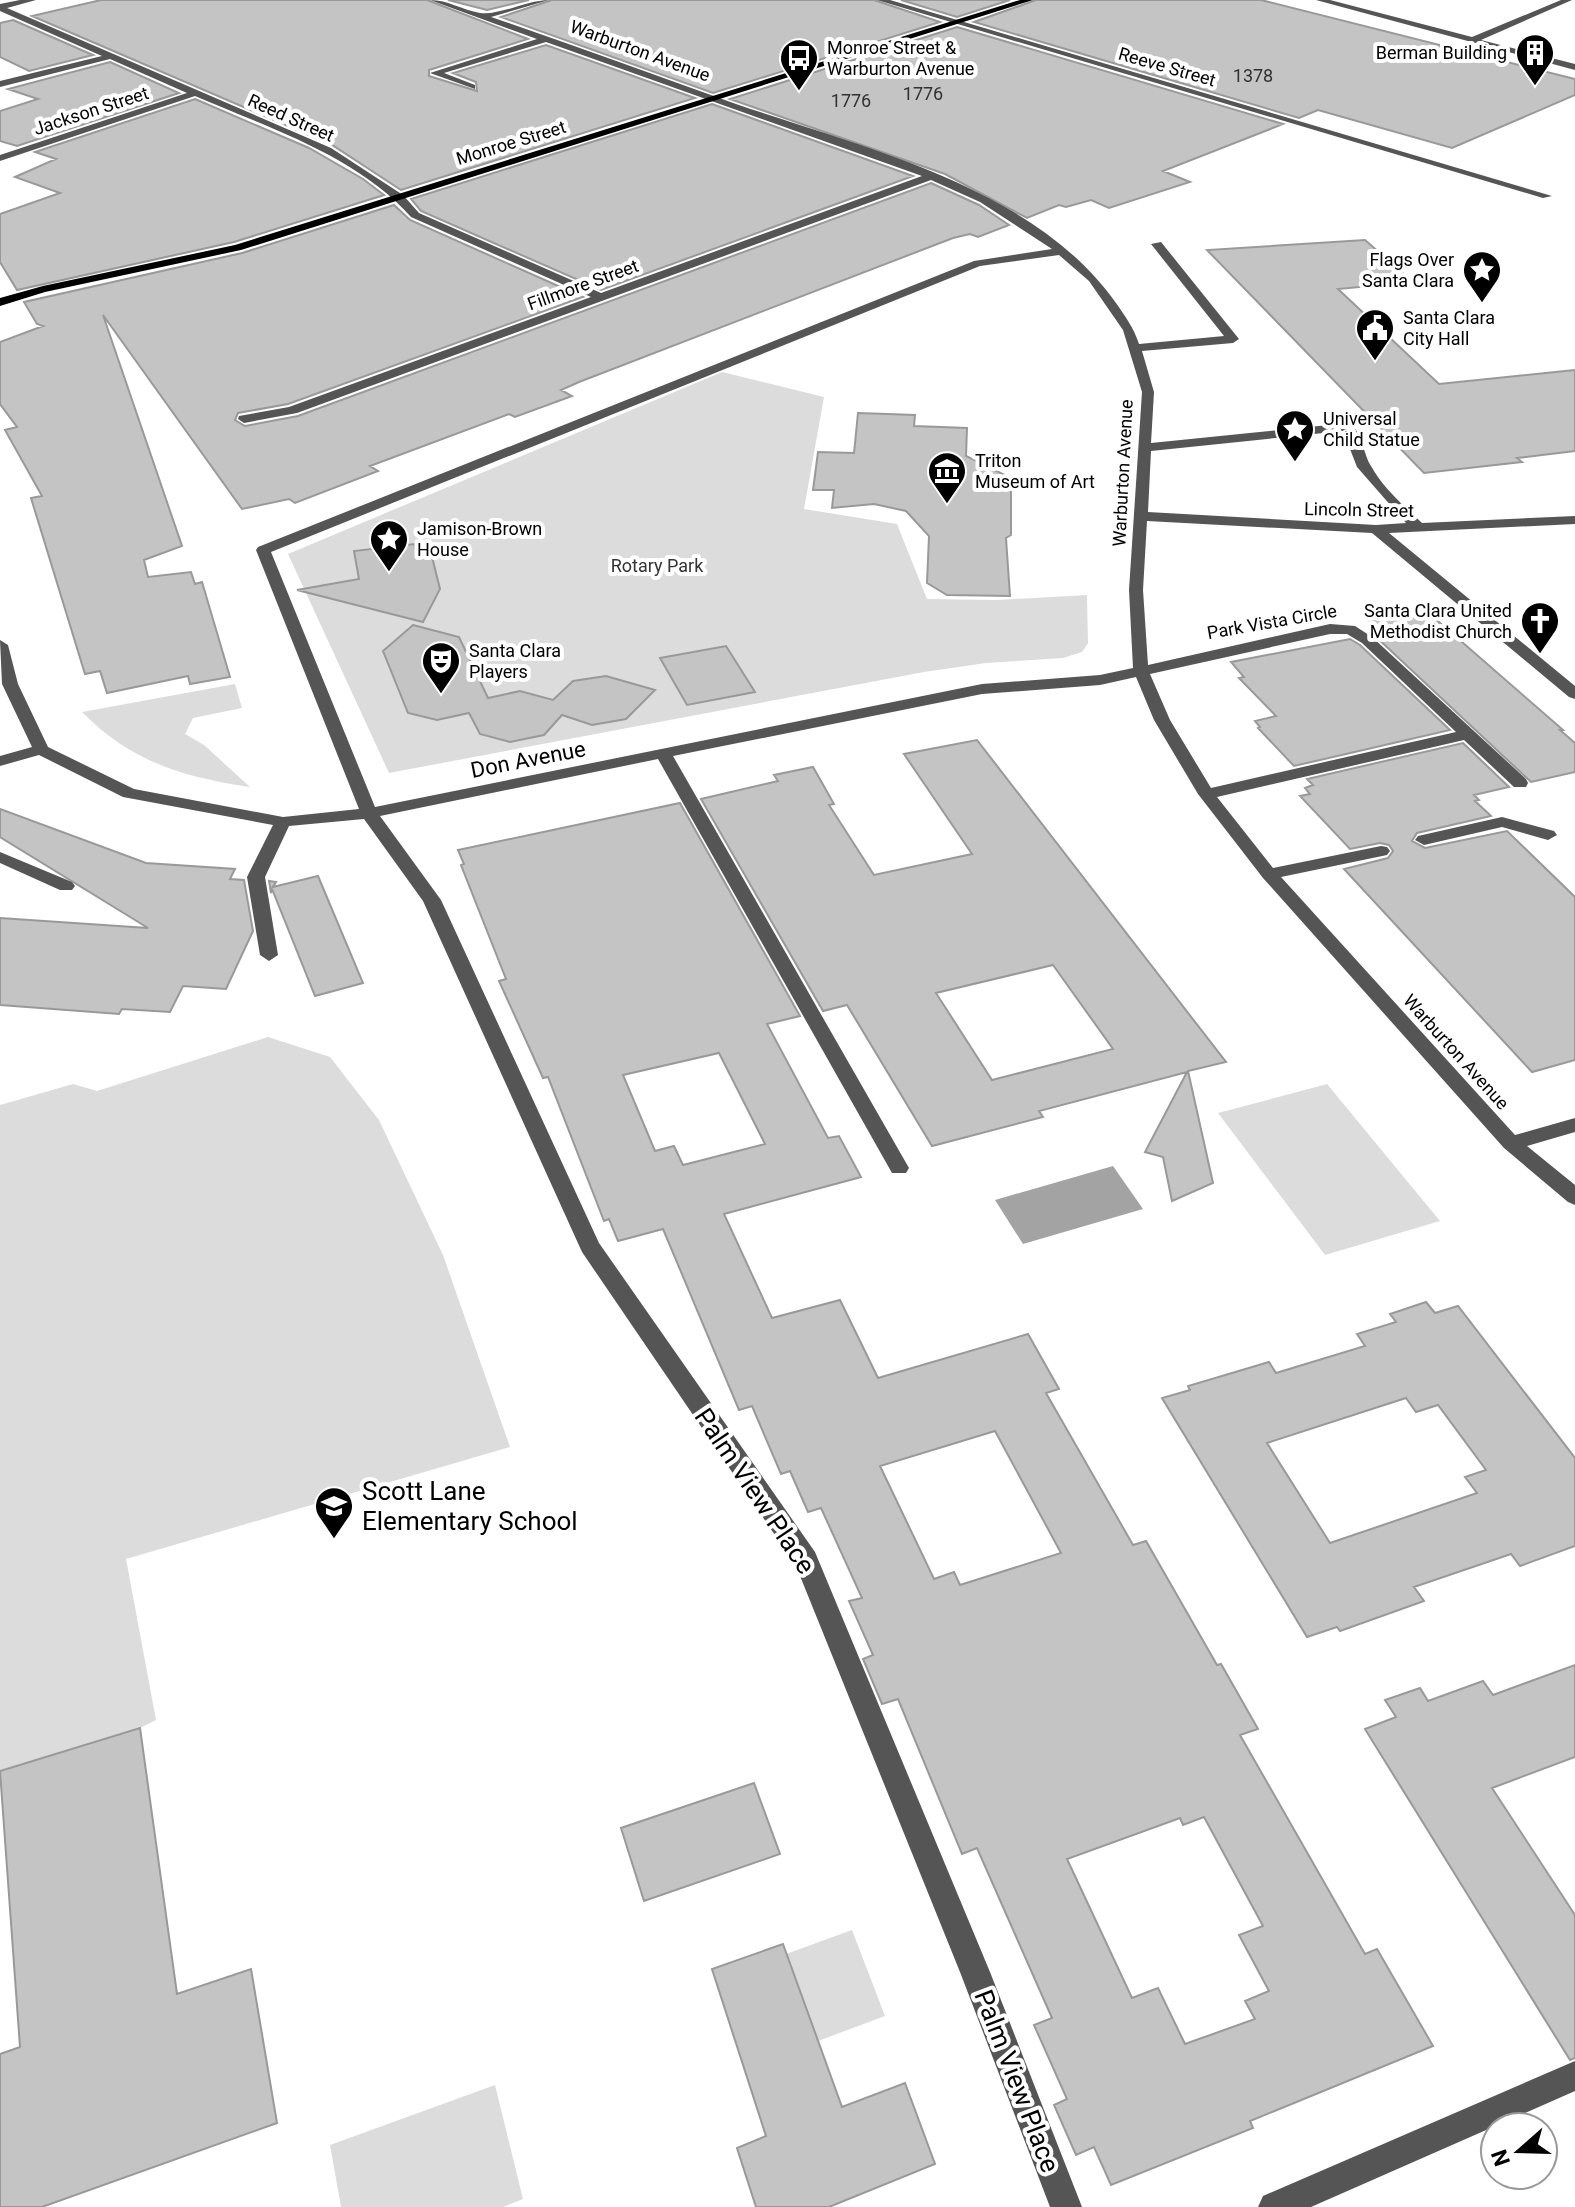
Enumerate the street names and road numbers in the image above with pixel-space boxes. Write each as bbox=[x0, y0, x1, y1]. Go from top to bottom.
street label: Warburton Avenue bbox=[567, 15, 713, 86]
street label: Reeve Street bbox=[1116, 43, 1218, 90]
street label: Jackson Street bbox=[31, 82, 151, 139]
street label: Reed Street bbox=[245, 89, 338, 146]
street label: Monroe Street bbox=[453, 116, 568, 169]
street label: Fillmore Street bbox=[524, 255, 641, 314]
street label: Warburton Avenue bbox=[1108, 399, 1137, 547]
street label: Lincoln Street bbox=[1304, 498, 1414, 521]
street label: Park Vista Circle bbox=[1205, 600, 1338, 643]
street label: Don Avenue bbox=[469, 736, 588, 783]
street label: Warburton Avenue bbox=[1399, 990, 1513, 1113]
street label: Palm View Place bbox=[689, 1403, 821, 1579]
street label: Palm View Place bbox=[968, 1986, 1066, 2176]

